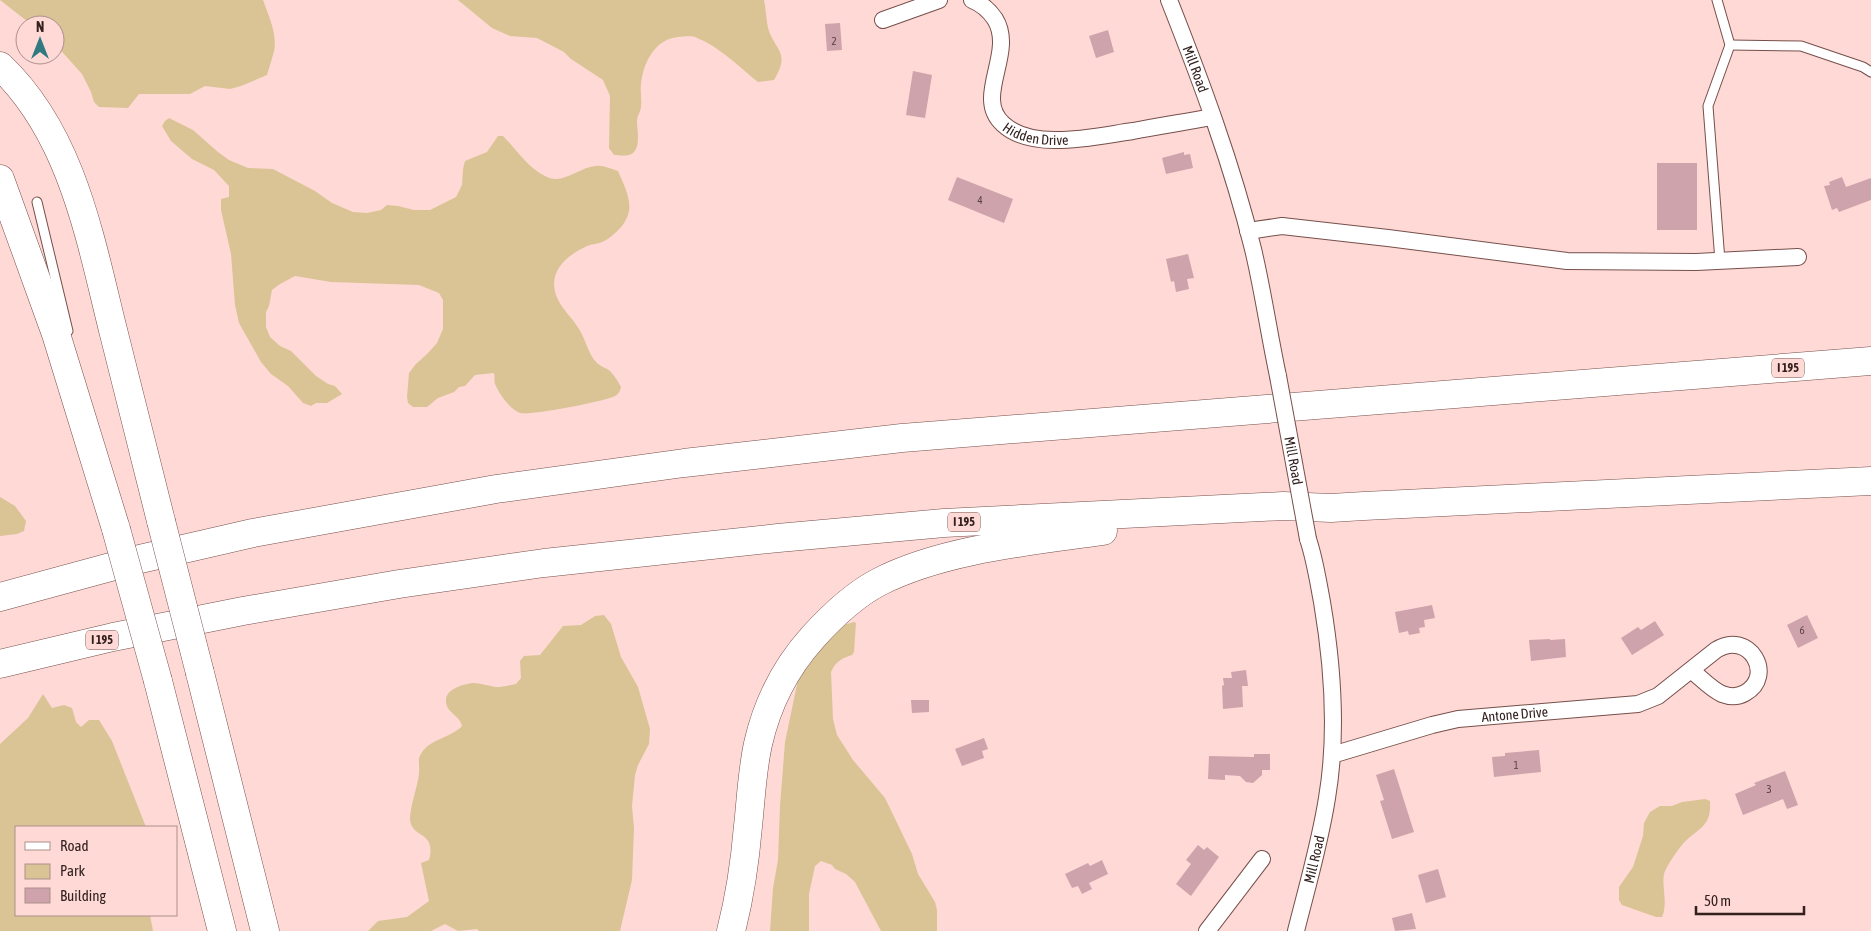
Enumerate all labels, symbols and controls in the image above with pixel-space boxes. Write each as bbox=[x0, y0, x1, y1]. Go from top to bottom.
north arrow bbox=[15, 15, 65, 65]
text: N bbox=[36, 19, 44, 35]
house number: 2 bbox=[831, 35, 837, 47]
street label: Mill Road bbox=[1180, 43, 1212, 95]
street label: Hidden Drive bbox=[1000, 119, 1069, 148]
house number: 4 bbox=[977, 194, 983, 206]
road number: I 195 bbox=[1772, 358, 1804, 378]
street label: Mill Road bbox=[1281, 435, 1306, 486]
road number: I 195 bbox=[948, 512, 980, 532]
house number: 6 bbox=[1799, 624, 1805, 636]
road number: I 195 bbox=[86, 630, 118, 650]
street label: Antone Drive bbox=[1481, 704, 1549, 725]
house number: 1 bbox=[1513, 759, 1519, 771]
house number: 3 bbox=[1766, 783, 1772, 795]
legend bbox=[15, 826, 178, 916]
street label: Mill Road bbox=[1301, 834, 1328, 885]
text: Road bbox=[60, 837, 89, 854]
text: Park bbox=[60, 862, 85, 879]
scale bar bbox=[1696, 884, 1804, 916]
text: Building bbox=[60, 887, 106, 904]
text: 50 m bbox=[1704, 892, 1731, 909]

